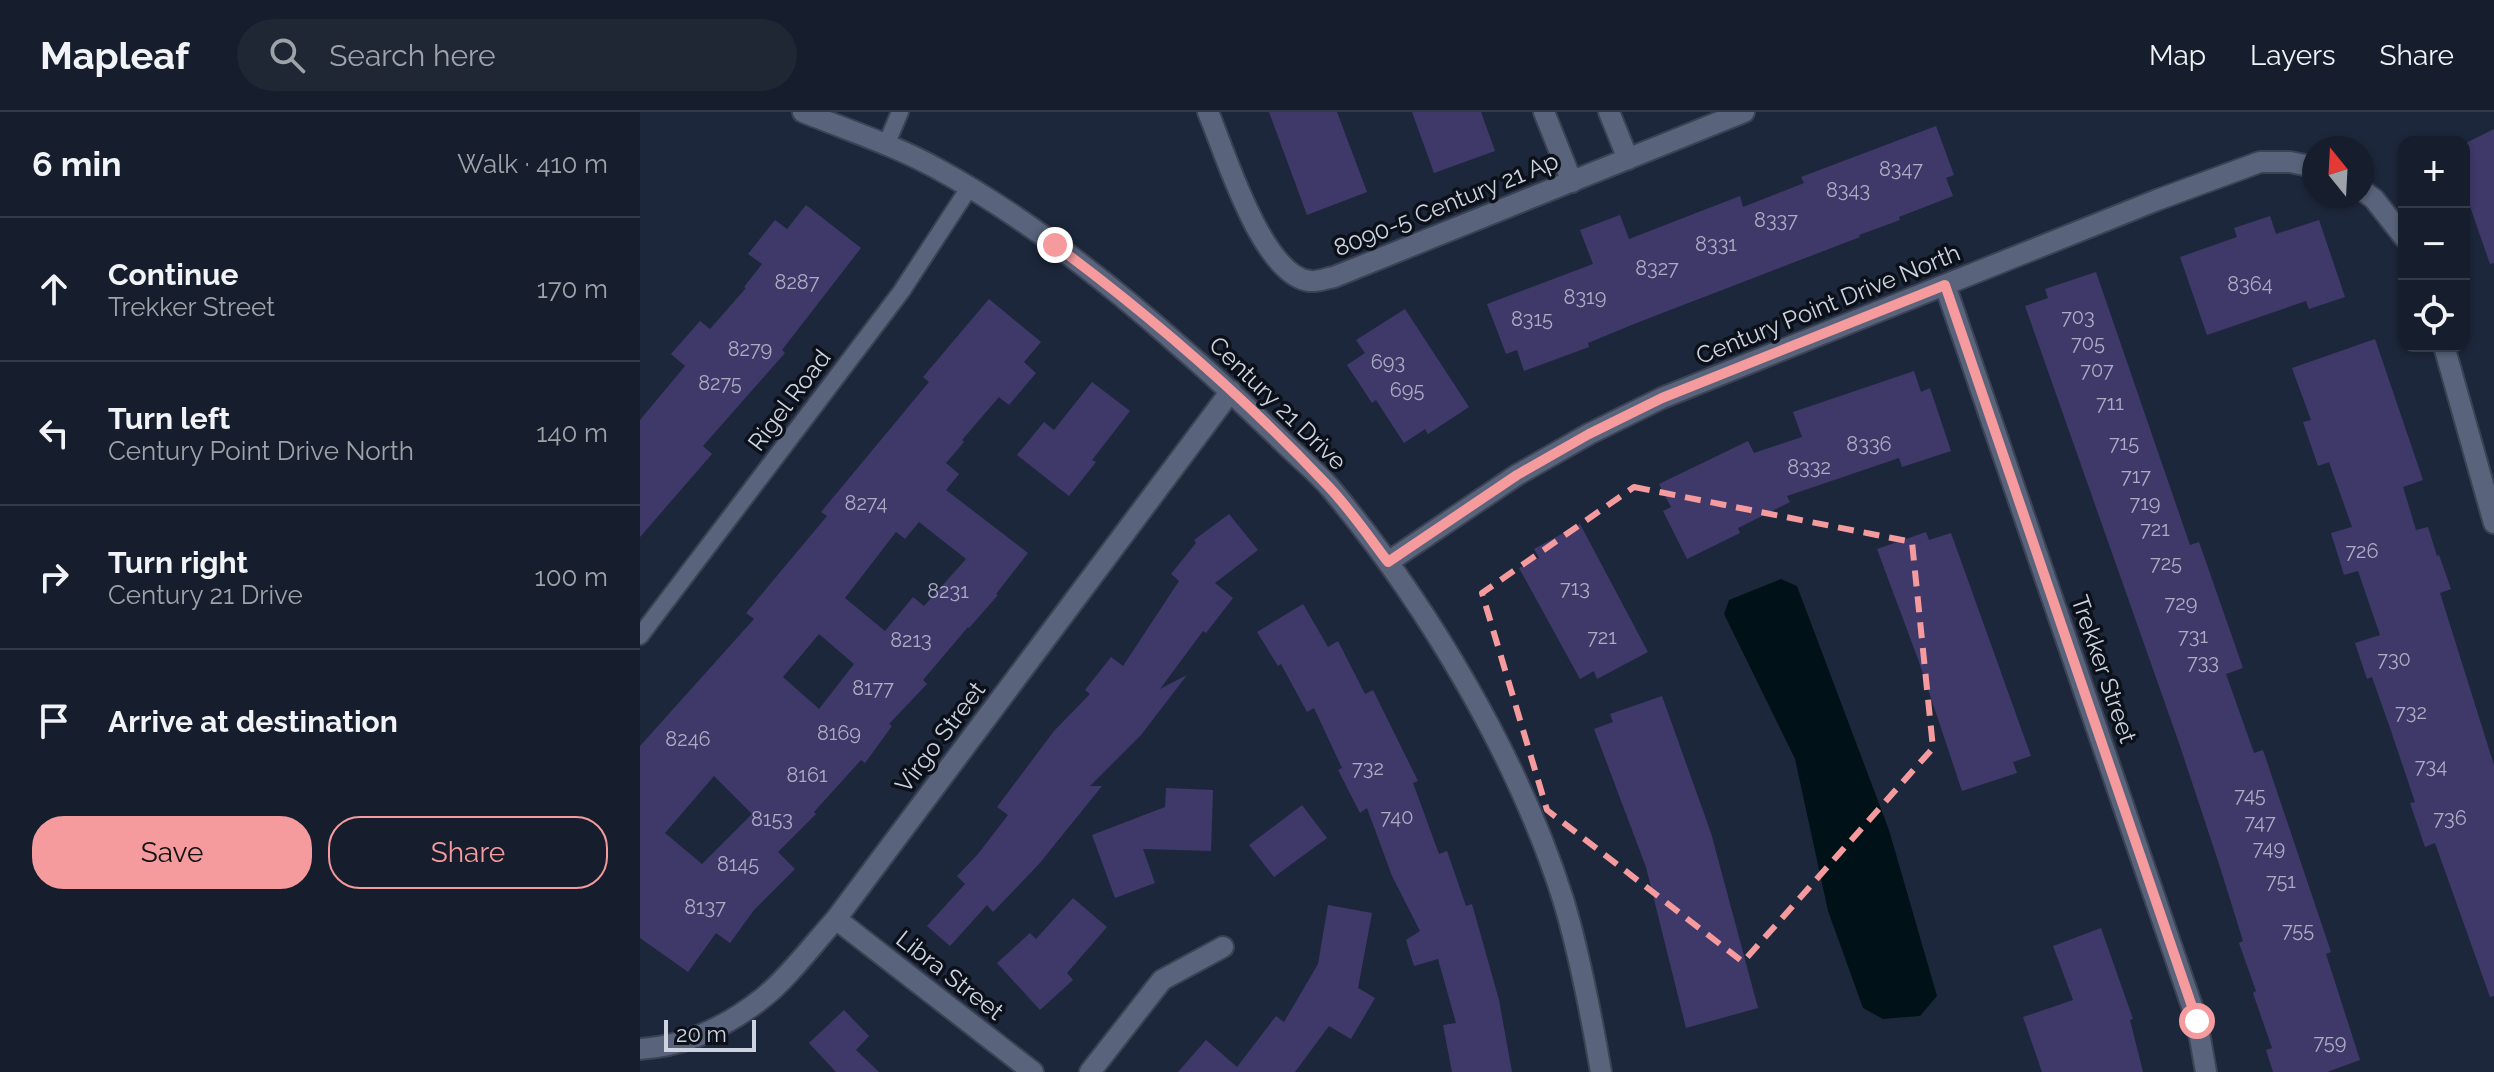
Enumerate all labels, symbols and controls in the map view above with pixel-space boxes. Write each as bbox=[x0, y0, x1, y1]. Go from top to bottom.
search box bbox=[237, 19, 797, 91]
text: Mapleaf bbox=[40, 33, 189, 78]
icon: search bbox=[265, 33, 309, 77]
text: Search here bbox=[329, 38, 496, 73]
text: Map bbox=[2149, 39, 2206, 72]
text: Layers bbox=[2250, 39, 2336, 72]
text: Share bbox=[2380, 39, 2454, 72]
north arrow bbox=[2302, 136, 2374, 208]
map controls bbox=[2398, 136, 2470, 352]
button: + bbox=[2398, 136, 2470, 208]
text: 6 min bbox=[32, 144, 122, 184]
street label: 8090-5 Century 21 Ap bbox=[1329, 146, 1563, 262]
text: Walk · 410 m bbox=[457, 149, 608, 179]
house number: 8347 bbox=[1879, 157, 1923, 181]
house number: 8343 bbox=[1826, 178, 1870, 202]
house number: 8337 bbox=[1754, 208, 1798, 232]
button: − bbox=[2398, 208, 2470, 280]
route end bbox=[1037, 227, 1073, 263]
house number: 8331 bbox=[1695, 232, 1737, 256]
street label: Century Point Drive North bbox=[1692, 238, 1964, 370]
house number: 8327 bbox=[1635, 256, 1679, 280]
text: Continue bbox=[108, 257, 239, 292]
icon: ahead bbox=[32, 267, 76, 311]
house number: 8287 bbox=[775, 270, 820, 294]
house number: 8364 bbox=[2227, 272, 2273, 296]
text: 170 m bbox=[537, 274, 608, 304]
button: locate bbox=[2398, 280, 2470, 352]
house number: 8319 bbox=[1564, 285, 1606, 309]
text: Trekker Street bbox=[108, 292, 275, 322]
house number: 703 bbox=[2061, 305, 2095, 329]
house number: 8315 bbox=[1511, 307, 1553, 331]
street label: Century 21 Drive bbox=[1203, 330, 1353, 476]
house number: 705 bbox=[2071, 331, 2105, 355]
house number: 8279 bbox=[728, 337, 772, 361]
street label: Rigel Road bbox=[742, 344, 836, 456]
house number: 693 bbox=[1371, 350, 1405, 374]
house number: 707 bbox=[2080, 358, 2114, 382]
house number: 8275 bbox=[698, 371, 742, 395]
house number: 695 bbox=[1390, 378, 1424, 402]
house number: 711 bbox=[2096, 391, 2124, 415]
text: Turn left bbox=[108, 401, 230, 436]
icon: left bbox=[32, 411, 76, 455]
text: 140 m bbox=[536, 418, 608, 448]
house number: 715 bbox=[2109, 431, 2139, 455]
house number: 8336 bbox=[1846, 432, 1892, 456]
text: Century Point Drive North bbox=[108, 436, 414, 466]
house number: 8332 bbox=[1787, 455, 1831, 479]
house number: 717 bbox=[2121, 464, 2151, 488]
house number: 8274 bbox=[845, 491, 888, 515]
house number: 719 bbox=[2130, 491, 2160, 515]
house number: 721 bbox=[2140, 517, 2170, 541]
house number: 726 bbox=[2345, 539, 2379, 563]
text: Turn right bbox=[108, 545, 248, 580]
house number: 725 bbox=[2150, 551, 2182, 575]
icon: right bbox=[32, 555, 76, 599]
text: 100 m bbox=[535, 562, 608, 592]
house number: 713 bbox=[1560, 576, 1590, 600]
house number: 8231 bbox=[927, 579, 969, 603]
text: Century 21 Drive bbox=[108, 580, 303, 610]
street label: Trekker Street bbox=[2065, 591, 2143, 747]
house number: 729 bbox=[2165, 591, 2197, 615]
house number: 731 bbox=[2178, 624, 2208, 648]
house number: 721 bbox=[1587, 625, 1617, 649]
house number: 8213 bbox=[890, 628, 932, 652]
house number: 730 bbox=[2377, 647, 2411, 671]
house number: 733 bbox=[2187, 650, 2219, 674]
house number: 8177 bbox=[852, 676, 894, 700]
street label: Virgo Street bbox=[889, 676, 991, 798]
icon: arrive bbox=[32, 699, 76, 743]
house number: 732 bbox=[2395, 700, 2427, 724]
text: Arrive at destination bbox=[108, 704, 398, 739]
house number: 8169 bbox=[817, 721, 861, 745]
house number: 8246 bbox=[665, 727, 711, 751]
house number: 734 bbox=[2415, 754, 2447, 778]
house number: 732 bbox=[1352, 756, 1384, 780]
house number: 8161 bbox=[786, 763, 828, 787]
house number: 745 bbox=[2234, 783, 2266, 807]
house number: 740 bbox=[1381, 805, 1413, 829]
house number: 736 bbox=[2433, 806, 2467, 830]
house number: 8153 bbox=[751, 807, 793, 831]
house number: 747 bbox=[2244, 810, 2276, 834]
button: Save bbox=[32, 816, 312, 889]
button: Share bbox=[328, 816, 608, 889]
house number: 749 bbox=[2253, 836, 2285, 860]
house number: 8145 bbox=[717, 852, 759, 876]
house number: 751 bbox=[2266, 869, 2296, 893]
house number: 8137 bbox=[684, 895, 726, 919]
house number: 755 bbox=[2282, 918, 2314, 942]
street label: Libra Street bbox=[891, 924, 1009, 1026]
route start bbox=[2179, 1003, 2215, 1039]
scale bar bbox=[664, 1016, 756, 1052]
text: 20 m bbox=[676, 1021, 727, 1047]
house number: 759 bbox=[2313, 1030, 2347, 1054]

